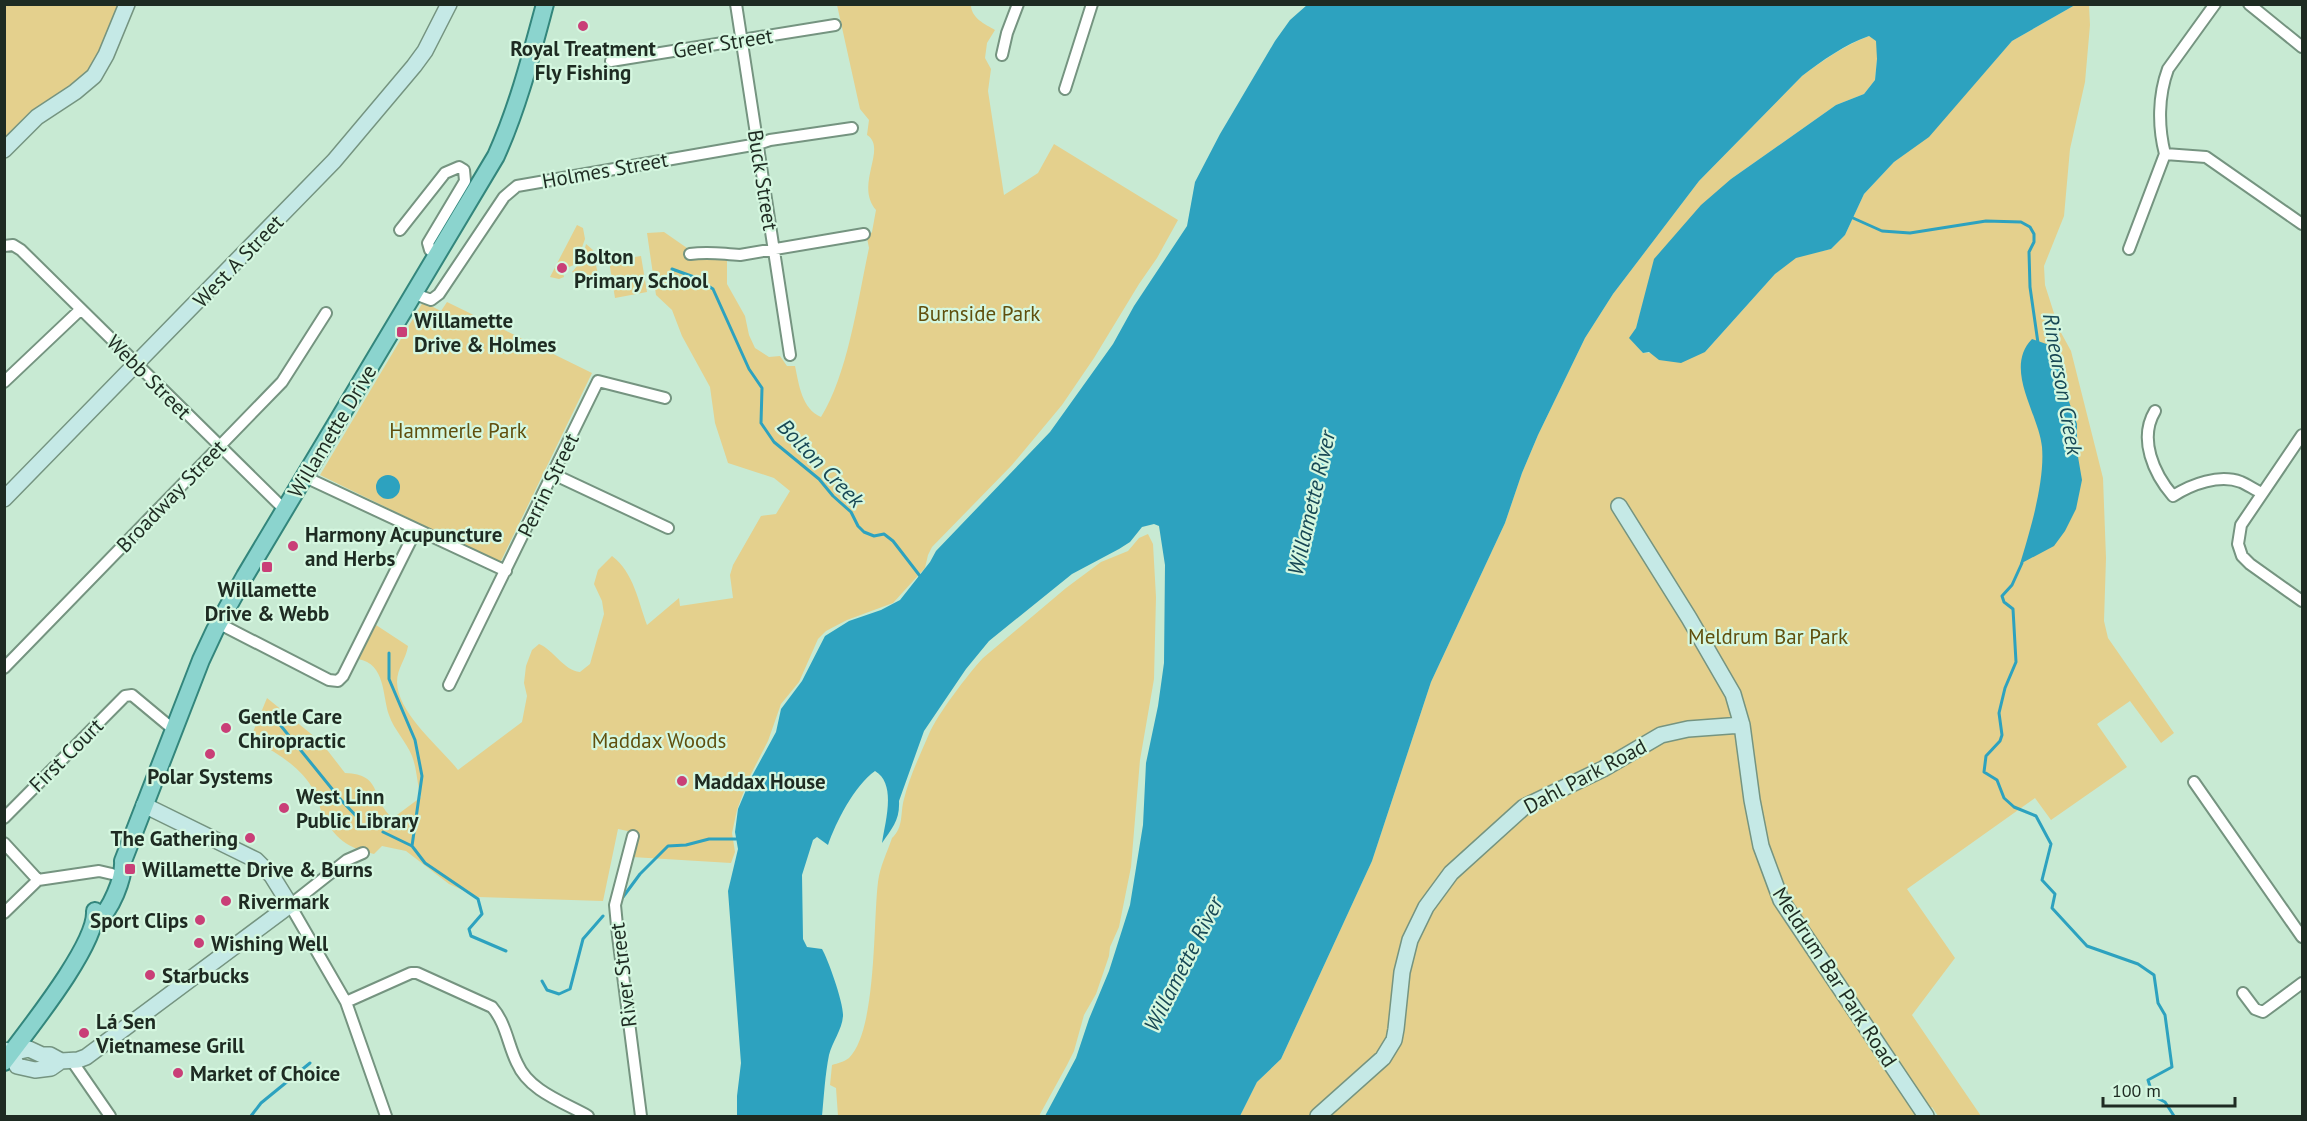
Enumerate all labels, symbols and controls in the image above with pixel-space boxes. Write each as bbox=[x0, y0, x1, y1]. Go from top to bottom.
marker: Royal Treatment Fly Fishing bbox=[576, 19, 590, 33]
street label: Geer Street bbox=[671, 22, 775, 64]
place label: Royal Treatment Fly Fishing bbox=[510, 35, 657, 86]
street label: Buck Street bbox=[742, 128, 784, 232]
street label: Holmes Street bbox=[540, 146, 670, 194]
street label: West A Street bbox=[187, 209, 289, 313]
place label: Bolton Primary School bbox=[574, 243, 709, 294]
marker: Bolton Primary School bbox=[555, 261, 569, 275]
park label: Burnside Park bbox=[918, 300, 1040, 327]
place label: Willamette Drive & Holmes bbox=[414, 307, 557, 358]
water label: Rinearson Creek bbox=[2037, 311, 2089, 458]
marker: Willamette Drive & Holmes bbox=[395, 325, 409, 339]
street label: Webb Street bbox=[101, 329, 197, 425]
street label: Willamette Drive bbox=[282, 359, 382, 503]
water label: Bolton Creek bbox=[772, 413, 871, 514]
park label: Hammerle Park bbox=[389, 417, 527, 444]
water label: Willamette River bbox=[1281, 426, 1342, 578]
street label: Perrin Street bbox=[511, 429, 585, 541]
street label: Broadway Street bbox=[110, 434, 232, 558]
place label: Harmony Acupuncture and Herbs bbox=[305, 521, 502, 572]
marker: Harmony Acupuncture and Herbs bbox=[286, 539, 300, 553]
marker: Willamette Drive & Webb bbox=[260, 560, 274, 574]
place label: Willamette Drive & Webb bbox=[205, 576, 329, 627]
park label: Meldrum Bar Park bbox=[1688, 623, 1848, 650]
place label: Gentle Care Chiropractic bbox=[238, 703, 346, 754]
street label: First Court bbox=[23, 712, 109, 798]
marker: Gentle Care Chiropractic bbox=[219, 721, 233, 735]
park label: Maddax Woods bbox=[592, 727, 726, 754]
street label: Dahl Park Road bbox=[1519, 732, 1651, 820]
marker: Polar Systems bbox=[203, 747, 217, 761]
place label: Polar Systems bbox=[147, 763, 273, 790]
place label: Maddax House bbox=[694, 768, 826, 795]
marker: Maddax House bbox=[675, 774, 689, 788]
place label: West Linn Public Library bbox=[296, 783, 420, 834]
marker: West Linn Public Library bbox=[277, 801, 291, 815]
place label: The Gathering bbox=[111, 825, 238, 852]
marker: The Gathering bbox=[243, 831, 257, 845]
place label: Willamette Drive & Burns bbox=[142, 856, 373, 883]
marker: Willamette Drive & Burns bbox=[123, 862, 137, 876]
street label: Meldrum Bar Park Road bbox=[1767, 882, 1903, 1072]
place label: Rivermark bbox=[238, 888, 330, 915]
water label: Willamette River bbox=[1137, 890, 1230, 1036]
marker: Rivermark bbox=[219, 894, 233, 908]
place label: Sport Clips bbox=[90, 907, 188, 934]
marker: Sport Clips bbox=[193, 913, 207, 927]
street label: River Street bbox=[603, 921, 643, 1029]
place label: Wishing Well bbox=[211, 930, 329, 957]
marker: Wishing Well bbox=[192, 936, 206, 950]
place label: Starbucks bbox=[162, 962, 249, 989]
marker: Starbucks bbox=[143, 968, 157, 982]
place label: Lá Sen Vietnamese Grill bbox=[95, 1008, 245, 1059]
marker: Lá Sen Vietnamese Grill bbox=[77, 1026, 91, 1040]
place label: Market of Choice bbox=[190, 1060, 340, 1087]
marker: Market of Choice bbox=[171, 1066, 185, 1080]
scale bar bbox=[2103, 1070, 2235, 1108]
text: 100 m bbox=[2112, 1079, 2161, 1102]

